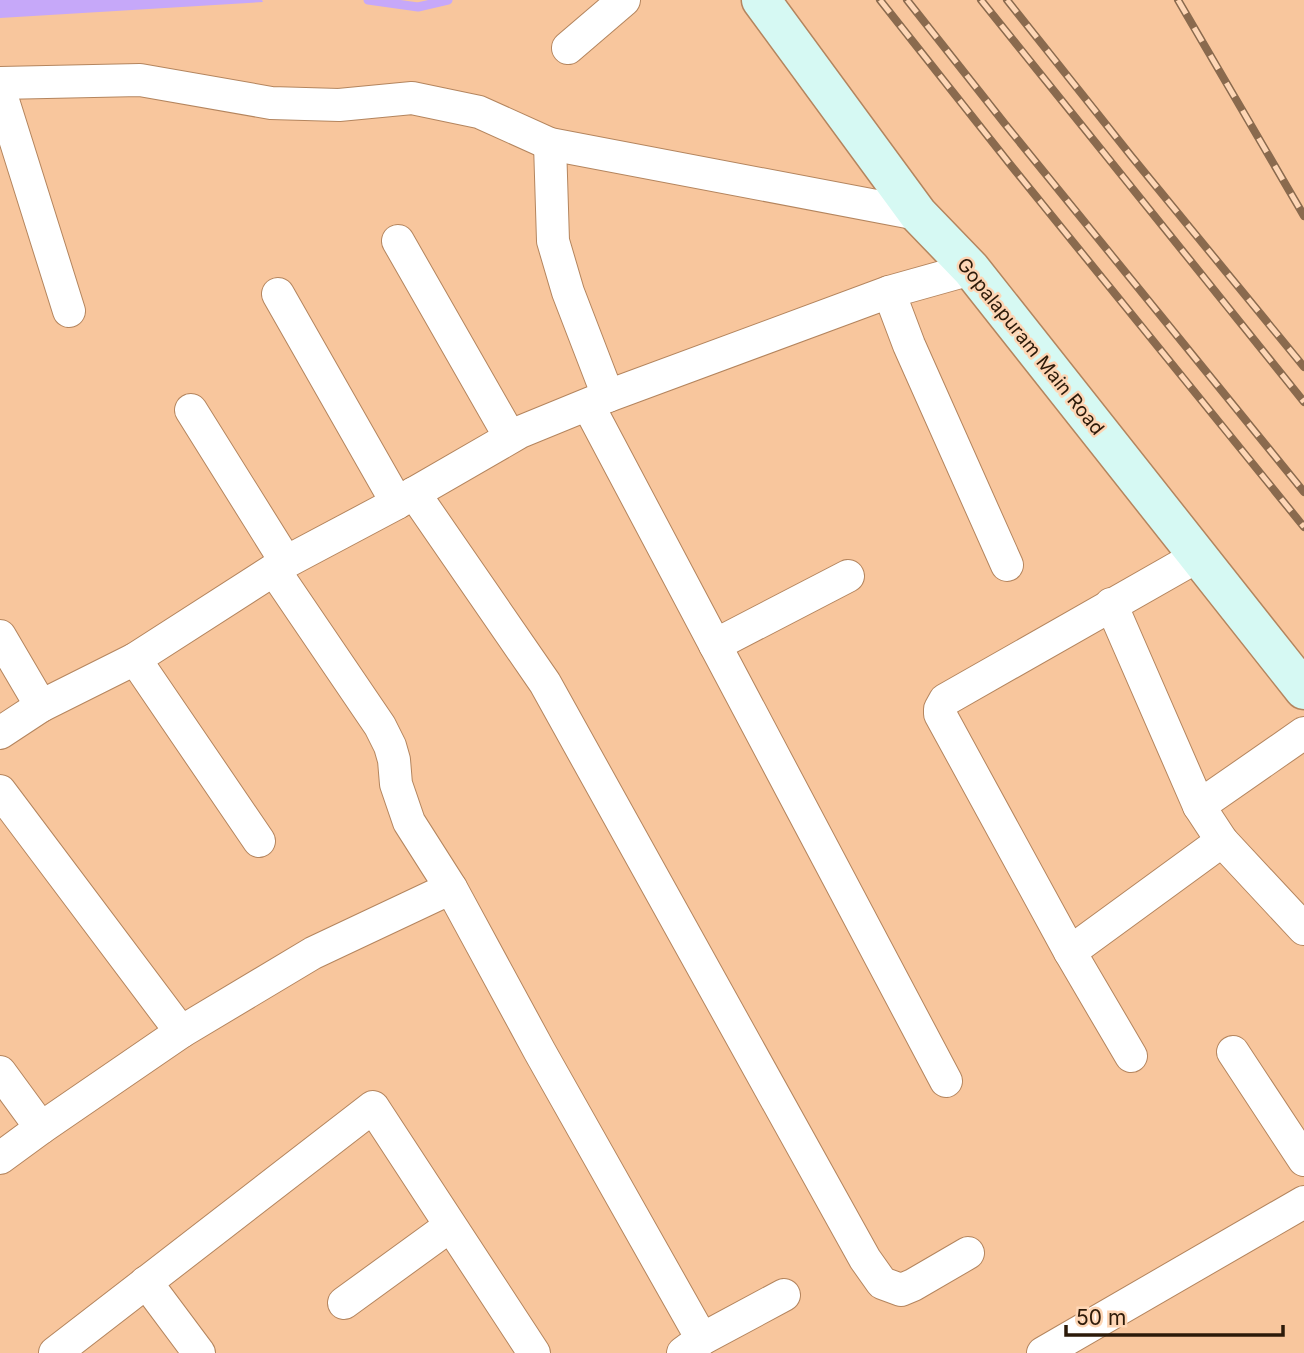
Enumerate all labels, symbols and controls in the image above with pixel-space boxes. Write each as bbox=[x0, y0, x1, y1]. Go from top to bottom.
street label: Gopalapuram Main Road bbox=[952, 253, 1109, 439]
scale bar bbox=[1066, 1294, 1283, 1338]
text: 50 m bbox=[1076, 1305, 1126, 1330]

